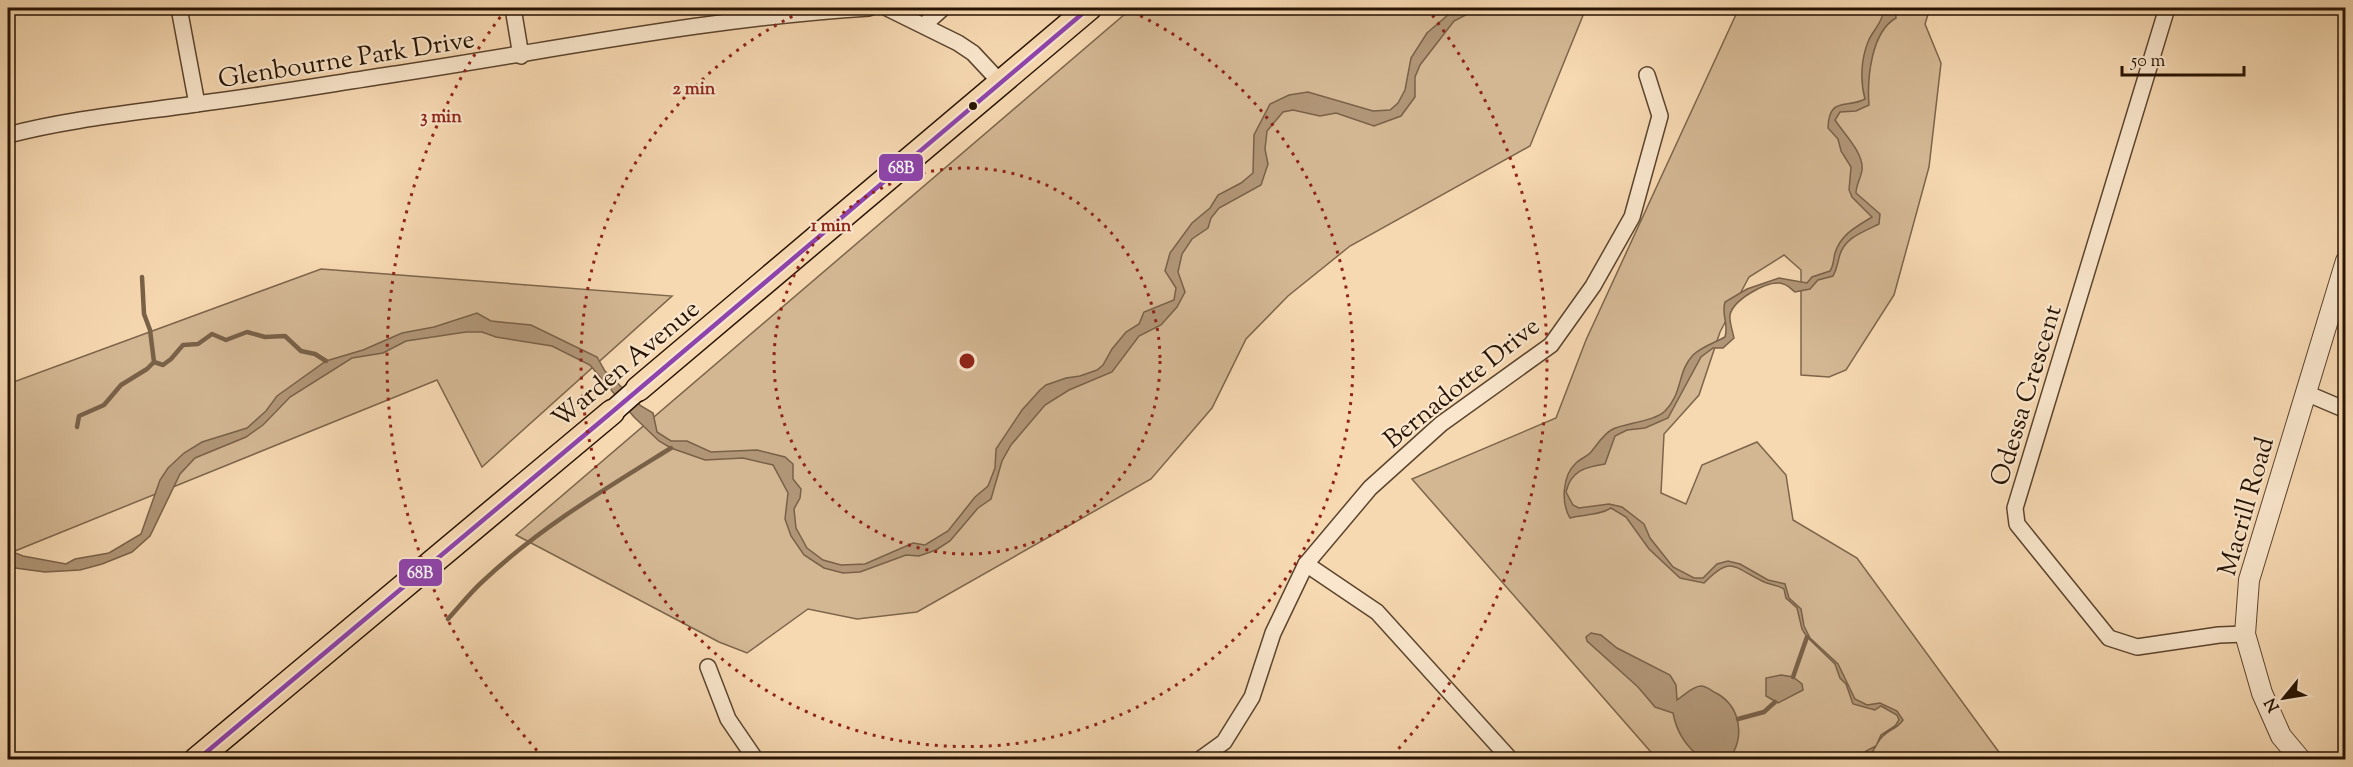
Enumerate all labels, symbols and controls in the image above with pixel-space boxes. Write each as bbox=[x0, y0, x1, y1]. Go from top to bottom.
street label: Glenbourne Park Drive bbox=[215, 22, 477, 99]
scale bar bbox=[2122, 39, 2244, 77]
text: 50 m bbox=[2130, 49, 2166, 75]
text: 2 min bbox=[673, 77, 716, 103]
unlabelled marker bbox=[967, 100, 979, 112]
text: 3 min bbox=[420, 105, 462, 131]
line badge: 68B bbox=[878, 153, 924, 182]
text: 68B bbox=[888, 158, 914, 181]
text: 1 min bbox=[811, 214, 852, 240]
street label: Warden Avenue bbox=[545, 292, 709, 438]
street label: Odessa Crescent bbox=[1982, 301, 2072, 491]
street label: Bernadotte Drive bbox=[1376, 309, 1549, 459]
centre of rings bbox=[957, 351, 977, 371]
street label: Macrill Road bbox=[2210, 433, 2285, 580]
line badge: 68B bbox=[398, 558, 443, 587]
text: 68B bbox=[407, 563, 433, 586]
north arrow bbox=[2254, 668, 2314, 728]
text: N bbox=[2260, 693, 2286, 716]

